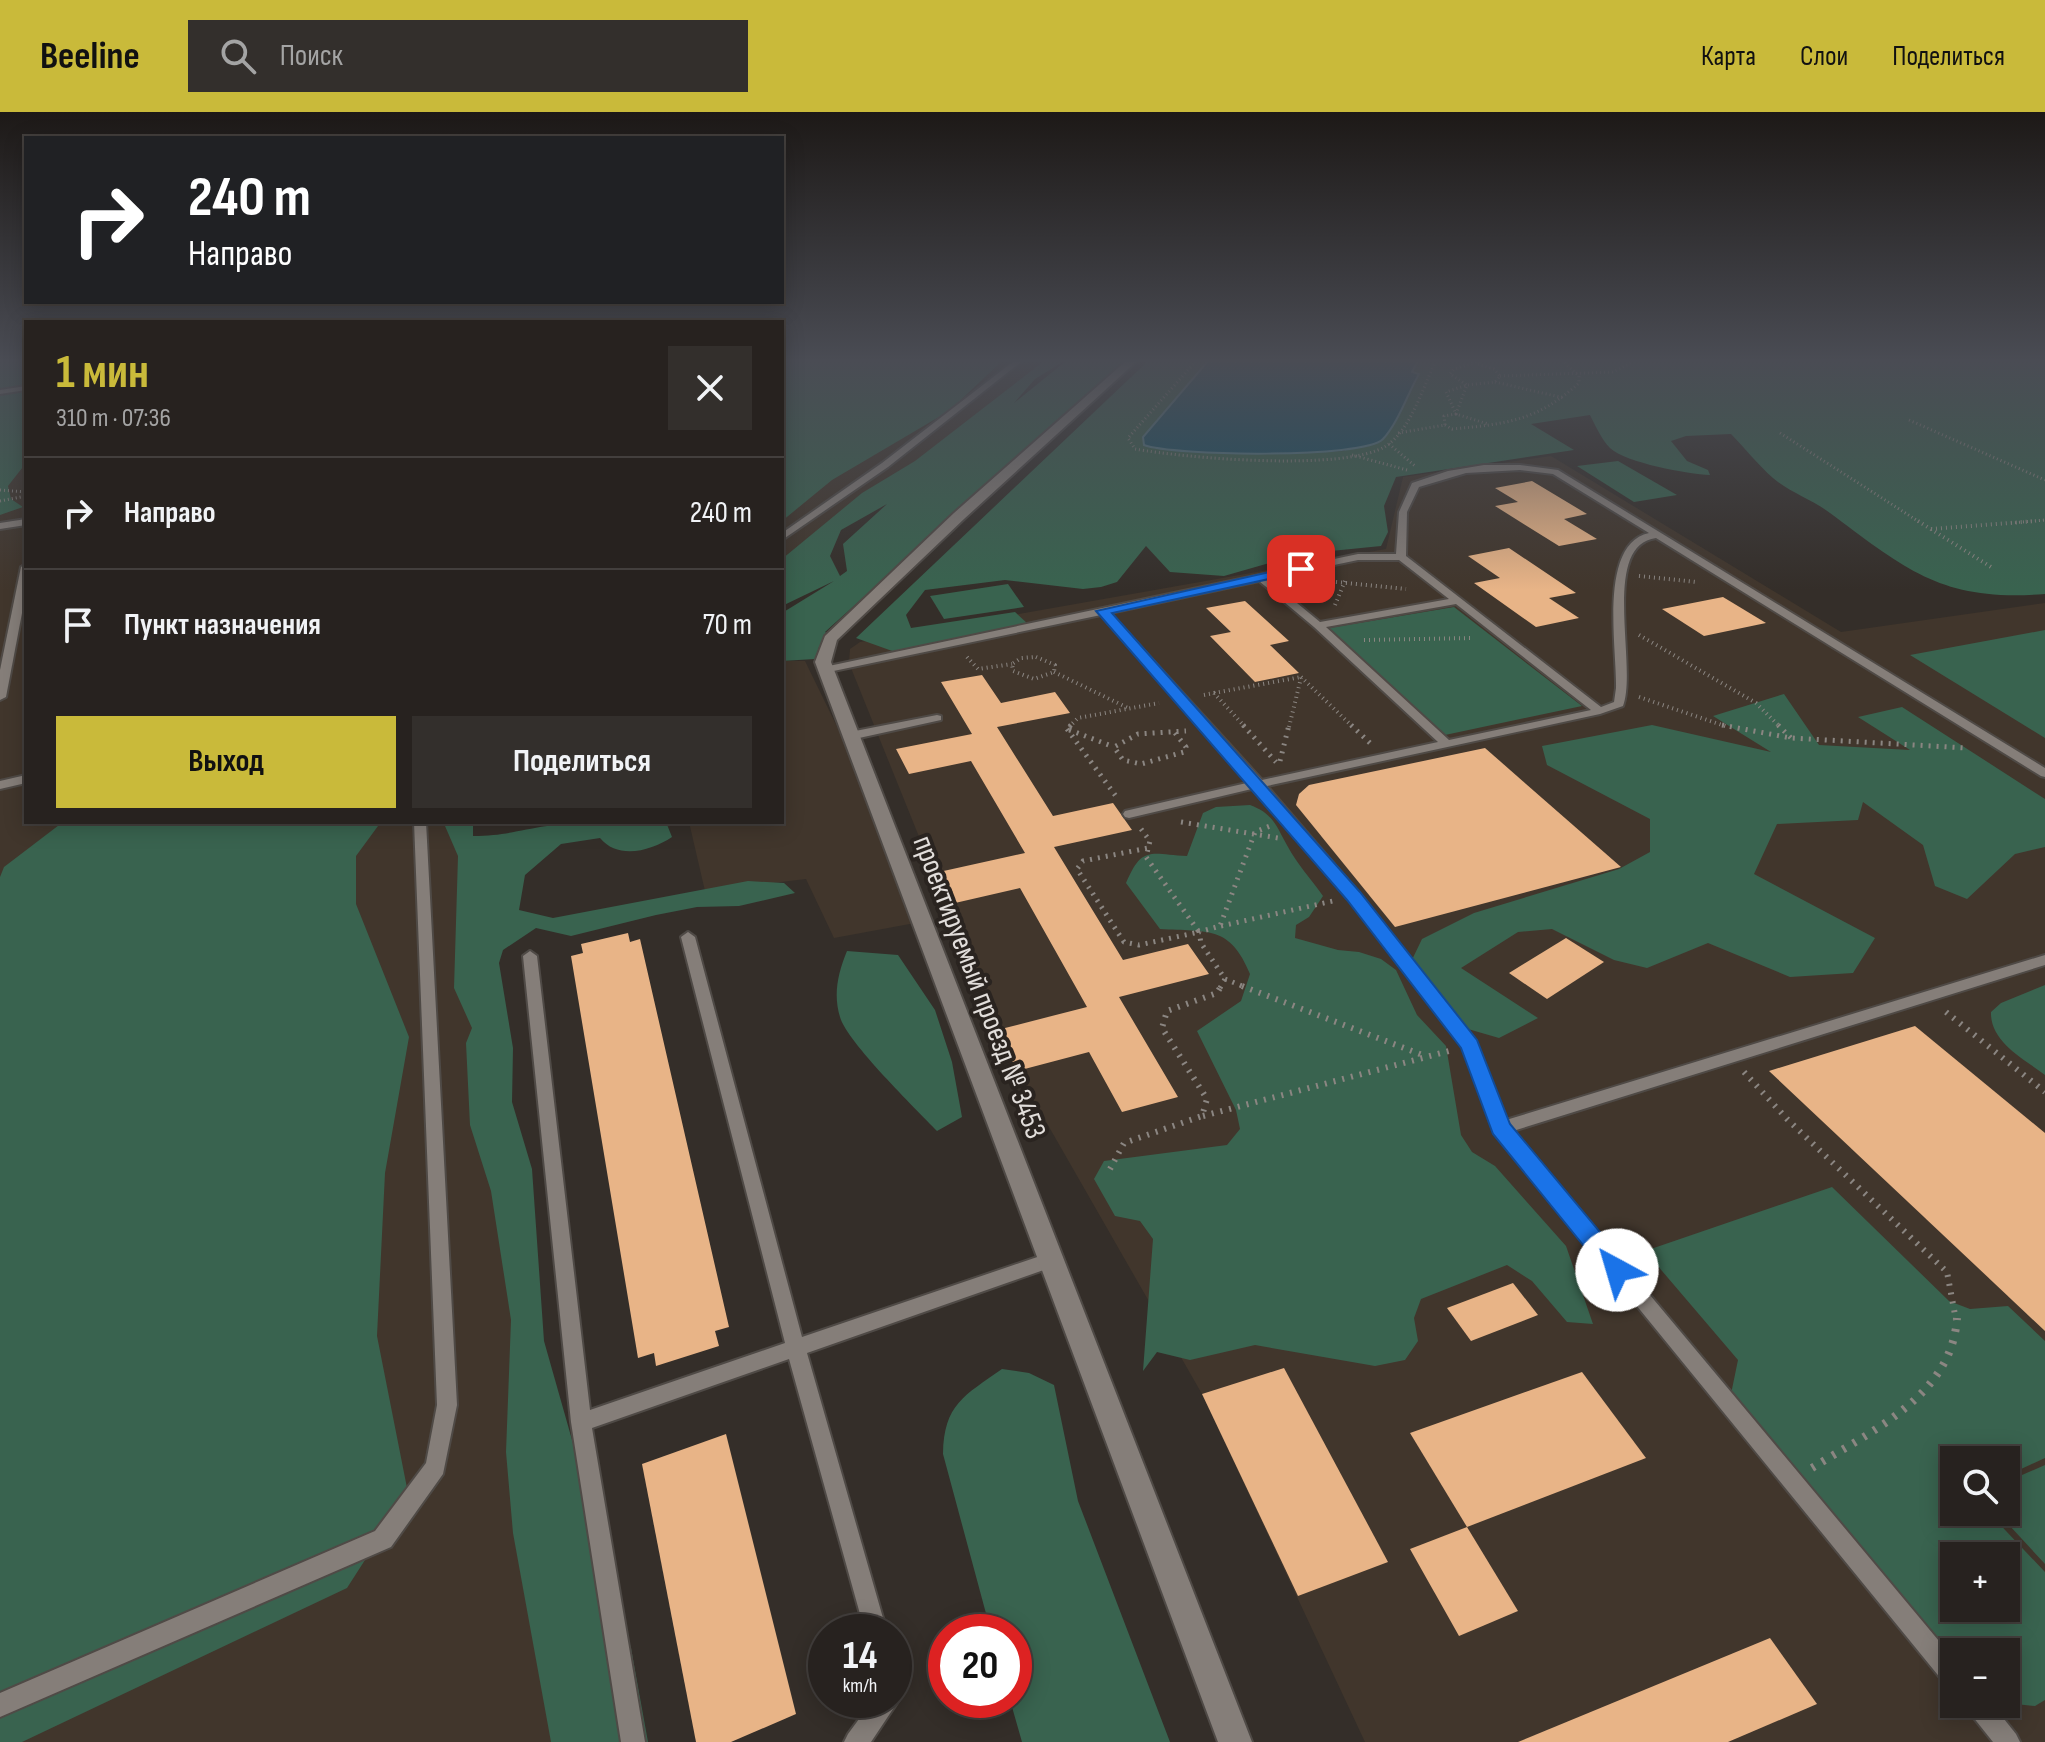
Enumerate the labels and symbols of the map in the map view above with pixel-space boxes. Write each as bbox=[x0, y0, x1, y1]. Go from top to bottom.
pin bbox=[1267, 535, 1335, 603]
street label: проектируемый проезд № 3453 bbox=[905, 831, 1054, 1144]
position arrow bbox=[1575, 1228, 1659, 1312]
speed limit sign: 20 bbox=[928, 1614, 1032, 1718]

